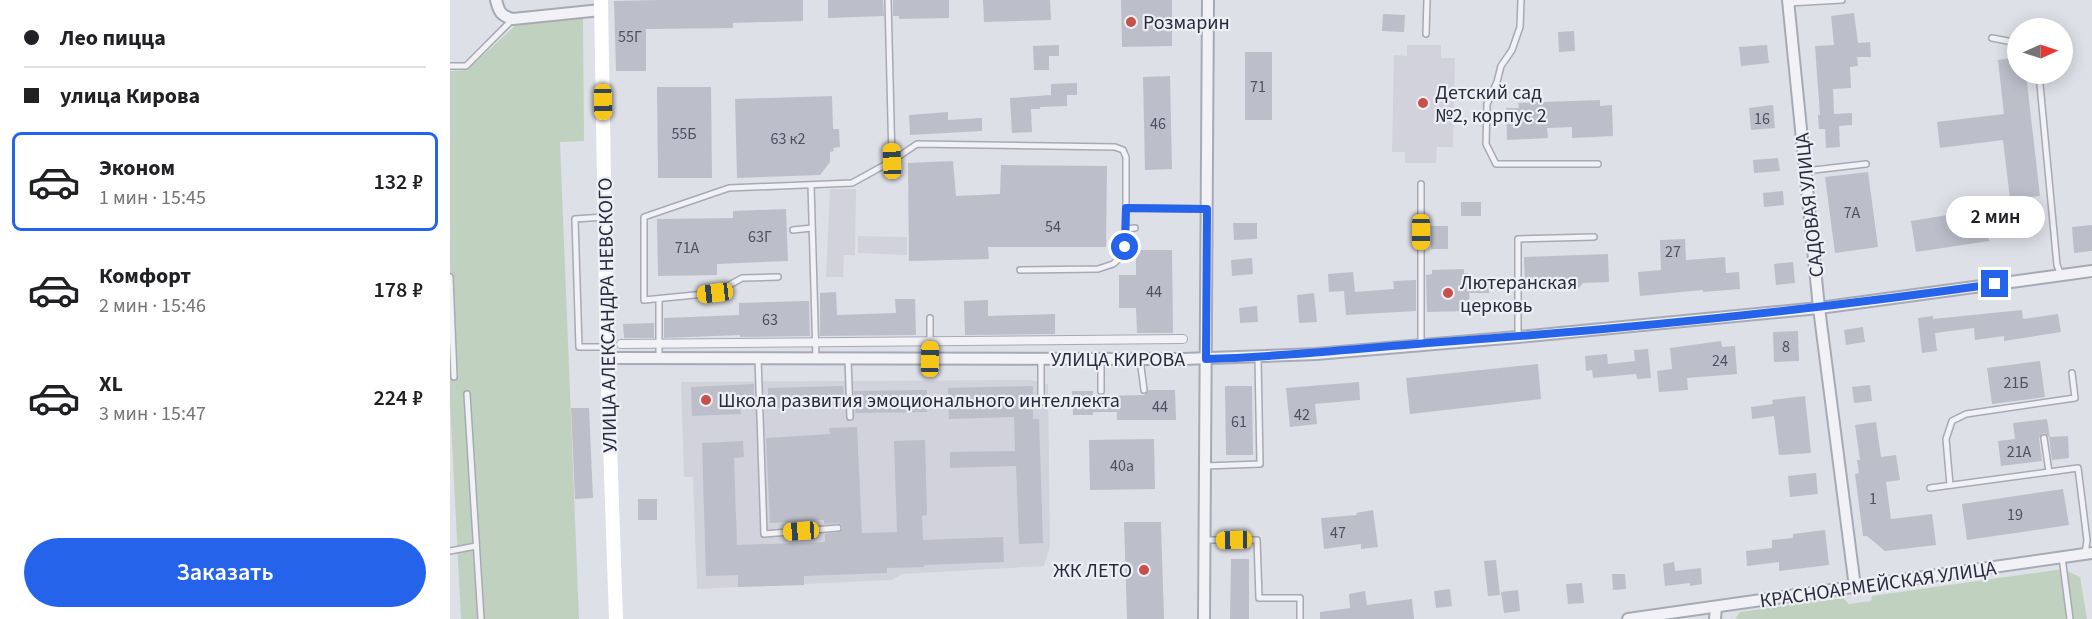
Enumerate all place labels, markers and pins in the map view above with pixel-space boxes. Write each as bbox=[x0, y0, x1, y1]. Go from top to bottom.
place label: Розмарин bbox=[1143, 9, 1230, 37]
marker: Розмарин bbox=[1124, 15, 1138, 29]
place label: Детский сад №2, корпус 2 bbox=[1435, 79, 1547, 130]
marker: Детский сад №2, корпус 2 bbox=[1416, 96, 1430, 110]
place label: Лютеранская церковь bbox=[1460, 269, 1577, 320]
marker: Лютеранская церковь bbox=[1441, 286, 1455, 300]
place label: Школа развития эмоционального интеллекта bbox=[718, 387, 1120, 415]
marker: Школа развития эмоционального интеллекта bbox=[699, 393, 713, 407]
place label: ЖК ЛЕТО bbox=[1053, 557, 1132, 585]
marker: ЖК ЛЕТО bbox=[1137, 563, 1151, 577]

